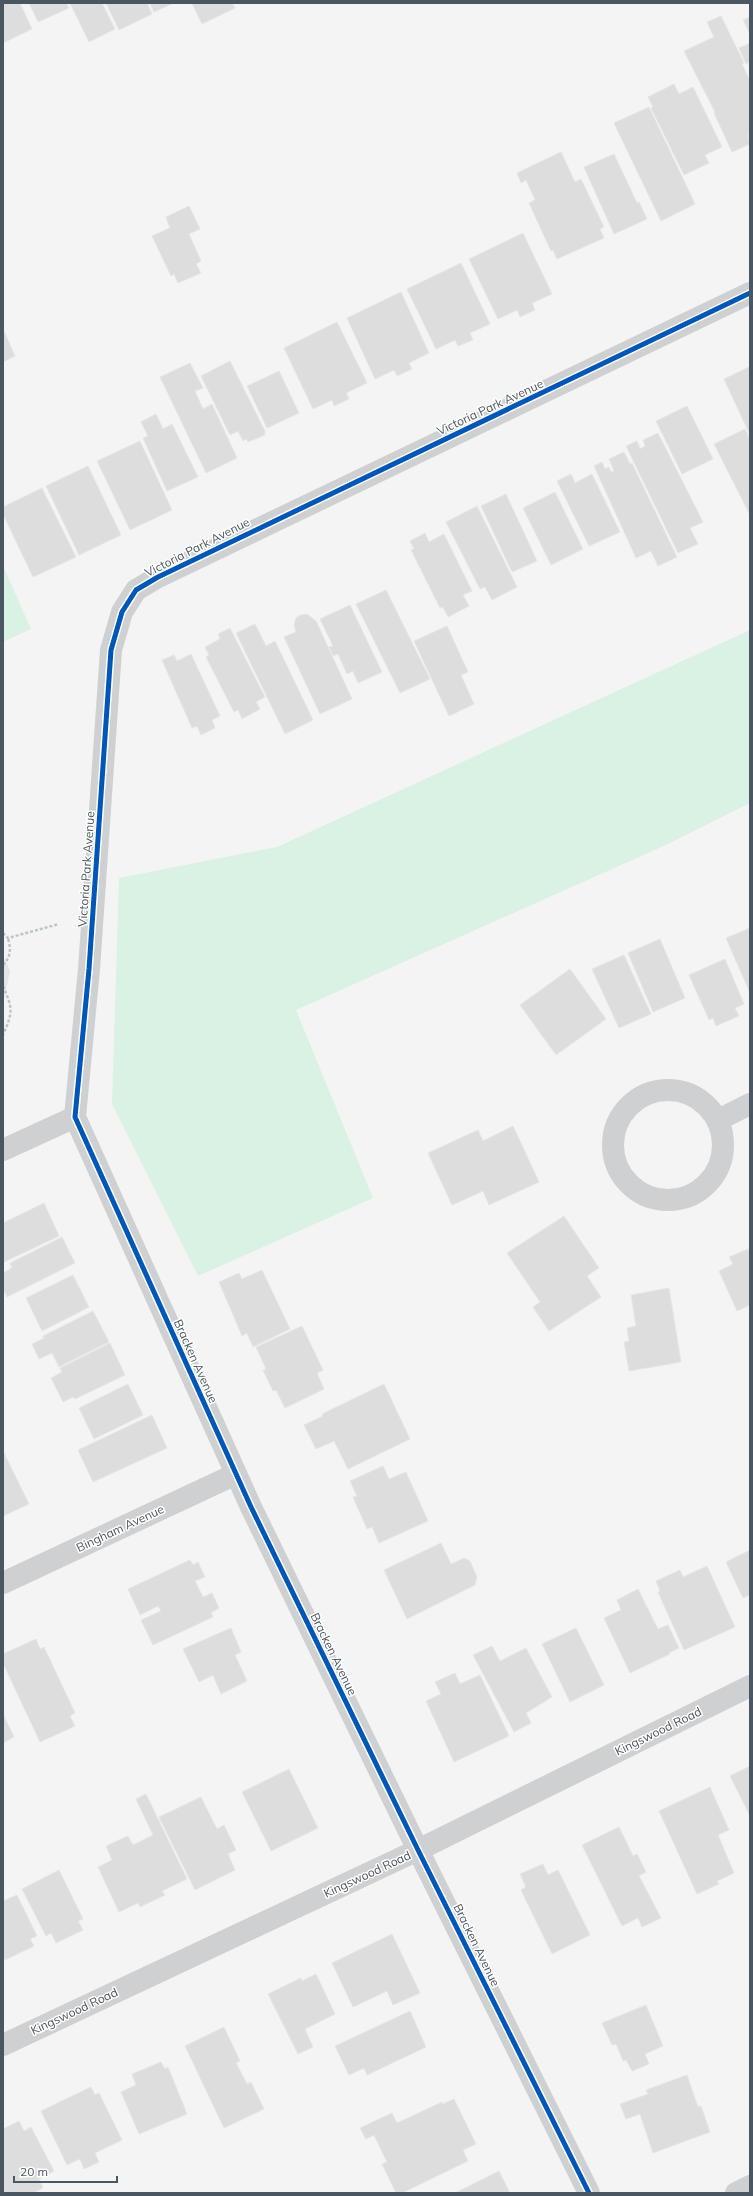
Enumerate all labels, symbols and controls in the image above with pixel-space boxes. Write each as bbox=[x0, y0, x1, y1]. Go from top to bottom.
street label: Victoria Park Avenue bbox=[434, 376, 546, 438]
street label: Victoria Park Avenue bbox=[142, 514, 252, 580]
street label: Victoria Park Avenue bbox=[74, 811, 98, 927]
street label: Bracken Avenue bbox=[171, 1317, 221, 1405]
street label: Bingham Avenue bbox=[74, 1501, 166, 1555]
street label: Bracken Avenue bbox=[308, 1610, 360, 1698]
street label: Kingswood Road bbox=[612, 1704, 704, 1758]
street label: Kingswood Road bbox=[321, 1847, 413, 1901]
street label: Bracken Avenue bbox=[451, 1901, 503, 1989]
street label: Kingswood Road bbox=[28, 1984, 120, 2038]
scale bar bbox=[14, 2158, 117, 2184]
text: 20 m bbox=[20, 2164, 48, 2179]

